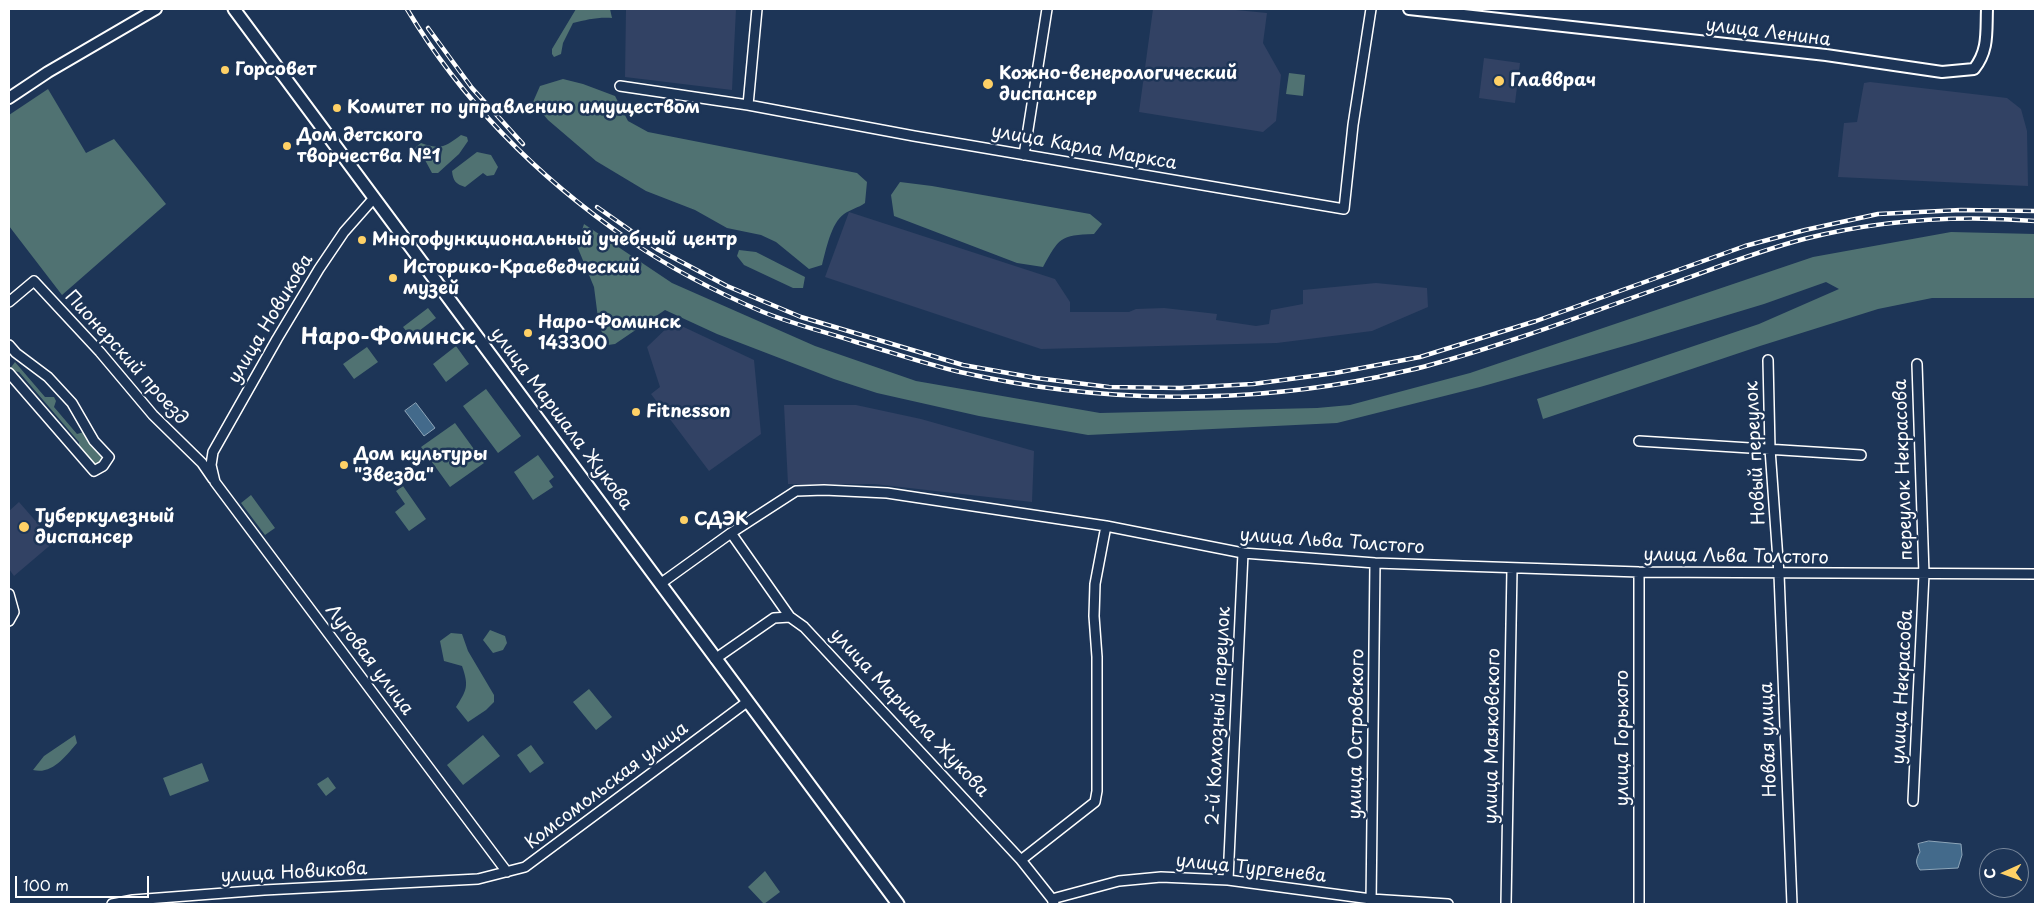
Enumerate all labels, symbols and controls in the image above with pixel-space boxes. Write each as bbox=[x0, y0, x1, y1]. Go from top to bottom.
street label: улица Ленина bbox=[1704, 15, 1832, 51]
place label: Горсовет bbox=[235, 59, 316, 81]
place label: Кожно-венерологический диспансер bbox=[999, 63, 1237, 106]
marker: Горсовет bbox=[219, 64, 231, 76]
place label: Главврач bbox=[1510, 70, 1596, 92]
marker: Главврач bbox=[1492, 74, 1506, 88]
marker: Кожно-венерологический диспансер bbox=[981, 77, 995, 91]
place label: Комитет по управлению имуществом bbox=[347, 97, 700, 119]
marker: Комитет по управлению имуществом bbox=[331, 102, 343, 114]
street label: улица Карла Маркса bbox=[989, 121, 1179, 175]
place label: Дом детского творчества №1 bbox=[297, 125, 440, 168]
marker: Дом детского творчества №1 bbox=[281, 140, 293, 152]
place label: Многофункциональный учебный центр bbox=[372, 229, 737, 251]
marker: Многофункциональный учебный центр bbox=[356, 234, 368, 246]
street label: улица Новикова bbox=[224, 251, 318, 387]
place label: Историко-Краеведческий музей bbox=[403, 257, 640, 300]
marker: Историко-Краеведческий музей bbox=[387, 272, 399, 284]
street label: Пионерский проезд bbox=[60, 286, 192, 430]
place label: Наро-Фоминск 143300 bbox=[538, 312, 681, 354]
street label: улица Маршала Жукова bbox=[485, 324, 637, 514]
district label: Наро-Фоминск bbox=[301, 325, 475, 351]
marker: Наро-Фоминск 143300 bbox=[522, 327, 534, 339]
street label: переулок Некрасова bbox=[1890, 379, 1918, 561]
street label: Новый переулок bbox=[1741, 380, 1771, 526]
place label: Fitnesson bbox=[646, 401, 731, 423]
marker: Fitnesson bbox=[630, 406, 642, 418]
place label: Дом культуры "Звезда" bbox=[354, 444, 487, 486]
marker: Дом культуры "Звезда" bbox=[338, 459, 350, 471]
place label: Туберкулезный диспансер bbox=[35, 506, 175, 548]
place label: СДЭК bbox=[694, 509, 748, 531]
marker: СДЭК bbox=[678, 514, 690, 526]
marker: Туберкулезный диспансер bbox=[17, 520, 31, 534]
street label: улица Льва Толстого bbox=[1239, 525, 1425, 559]
street label: улица Льва Толстого bbox=[1643, 545, 1829, 569]
street label: Луговая улица bbox=[320, 600, 418, 720]
street label: 2-й Колхозный переулок bbox=[1202, 606, 1236, 826]
street label: улица Некрасова bbox=[1888, 609, 1918, 765]
street label: улица Маршала Жукова bbox=[825, 624, 993, 802]
street label: улица Островского bbox=[1345, 648, 1369, 820]
street label: улица Маяковского bbox=[1481, 648, 1505, 824]
street label: улица Горького bbox=[1612, 670, 1634, 806]
street label: Новая улица bbox=[1756, 682, 1782, 798]
street label: Комсомольская улица bbox=[522, 718, 692, 854]
north arrow bbox=[1979, 848, 2029, 898]
street label: улица Тургенева bbox=[1175, 850, 1327, 888]
street label: улица Новикова bbox=[220, 858, 368, 888]
scale bar bbox=[18, 866, 151, 898]
text: С bbox=[1979, 868, 2000, 879]
text: 100 m bbox=[23, 873, 69, 896]

